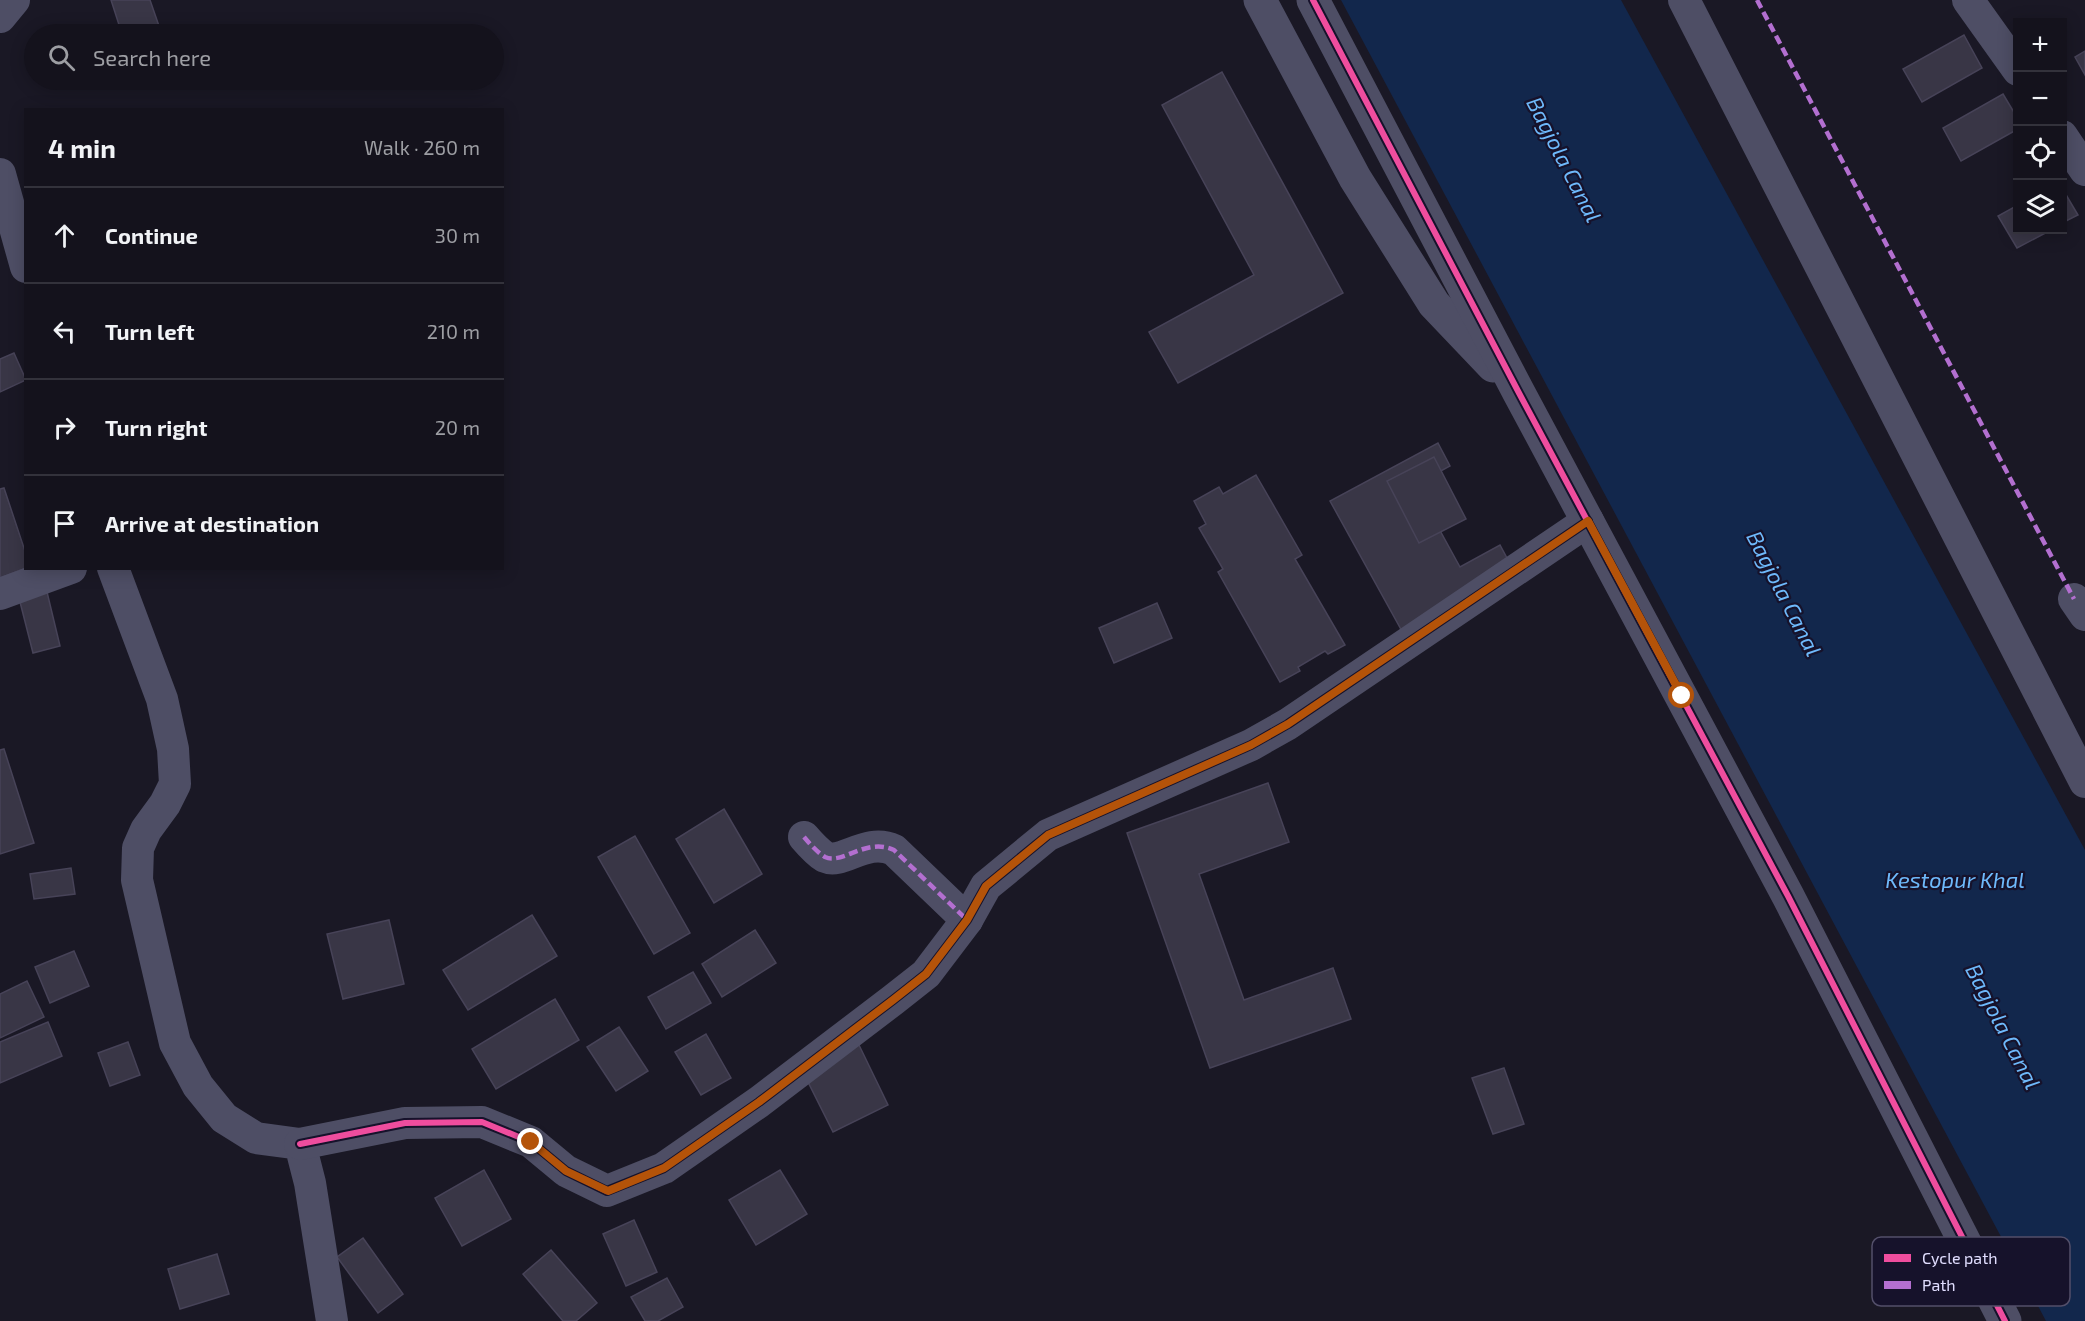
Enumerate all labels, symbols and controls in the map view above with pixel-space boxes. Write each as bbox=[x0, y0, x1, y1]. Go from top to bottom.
map controls bbox=[2013, 18, 2067, 234]
button: + bbox=[2013, 18, 2067, 72]
search box bbox=[24, 24, 504, 90]
icon: search bbox=[45, 41, 78, 74]
text: Search here bbox=[93, 44, 211, 70]
button: − bbox=[2013, 72, 2067, 126]
water label: Bagjola Canal bbox=[1521, 92, 1608, 227]
button: locate bbox=[2013, 126, 2067, 180]
text: 4 min bbox=[48, 132, 116, 163]
text: Walk · 260 m bbox=[364, 135, 480, 159]
button: layers bbox=[2013, 180, 2067, 234]
icon: ahead bbox=[48, 219, 81, 252]
text: Continue bbox=[105, 222, 198, 248]
text: 30 m bbox=[435, 223, 480, 247]
icon: left bbox=[48, 315, 81, 348]
text: Turn left bbox=[105, 318, 194, 344]
text: 210 m bbox=[427, 319, 480, 343]
icon: right bbox=[48, 411, 81, 444]
text: Turn right bbox=[105, 414, 207, 440]
text: 20 m bbox=[435, 415, 480, 439]
icon: arrive bbox=[48, 507, 81, 540]
text: Arrive at destination bbox=[105, 510, 319, 536]
water label: Bagjola Canal bbox=[1741, 526, 1828, 661]
route start bbox=[1668, 682, 1694, 708]
water label: Kestopur Khal bbox=[1885, 866, 2025, 892]
water label: Bagjola Canal bbox=[1960, 959, 2047, 1094]
route end bbox=[517, 1128, 543, 1154]
legend bbox=[1872, 1237, 2070, 1306]
text: Cycle path bbox=[1922, 1248, 1998, 1267]
text: Path bbox=[1922, 1275, 1956, 1294]

